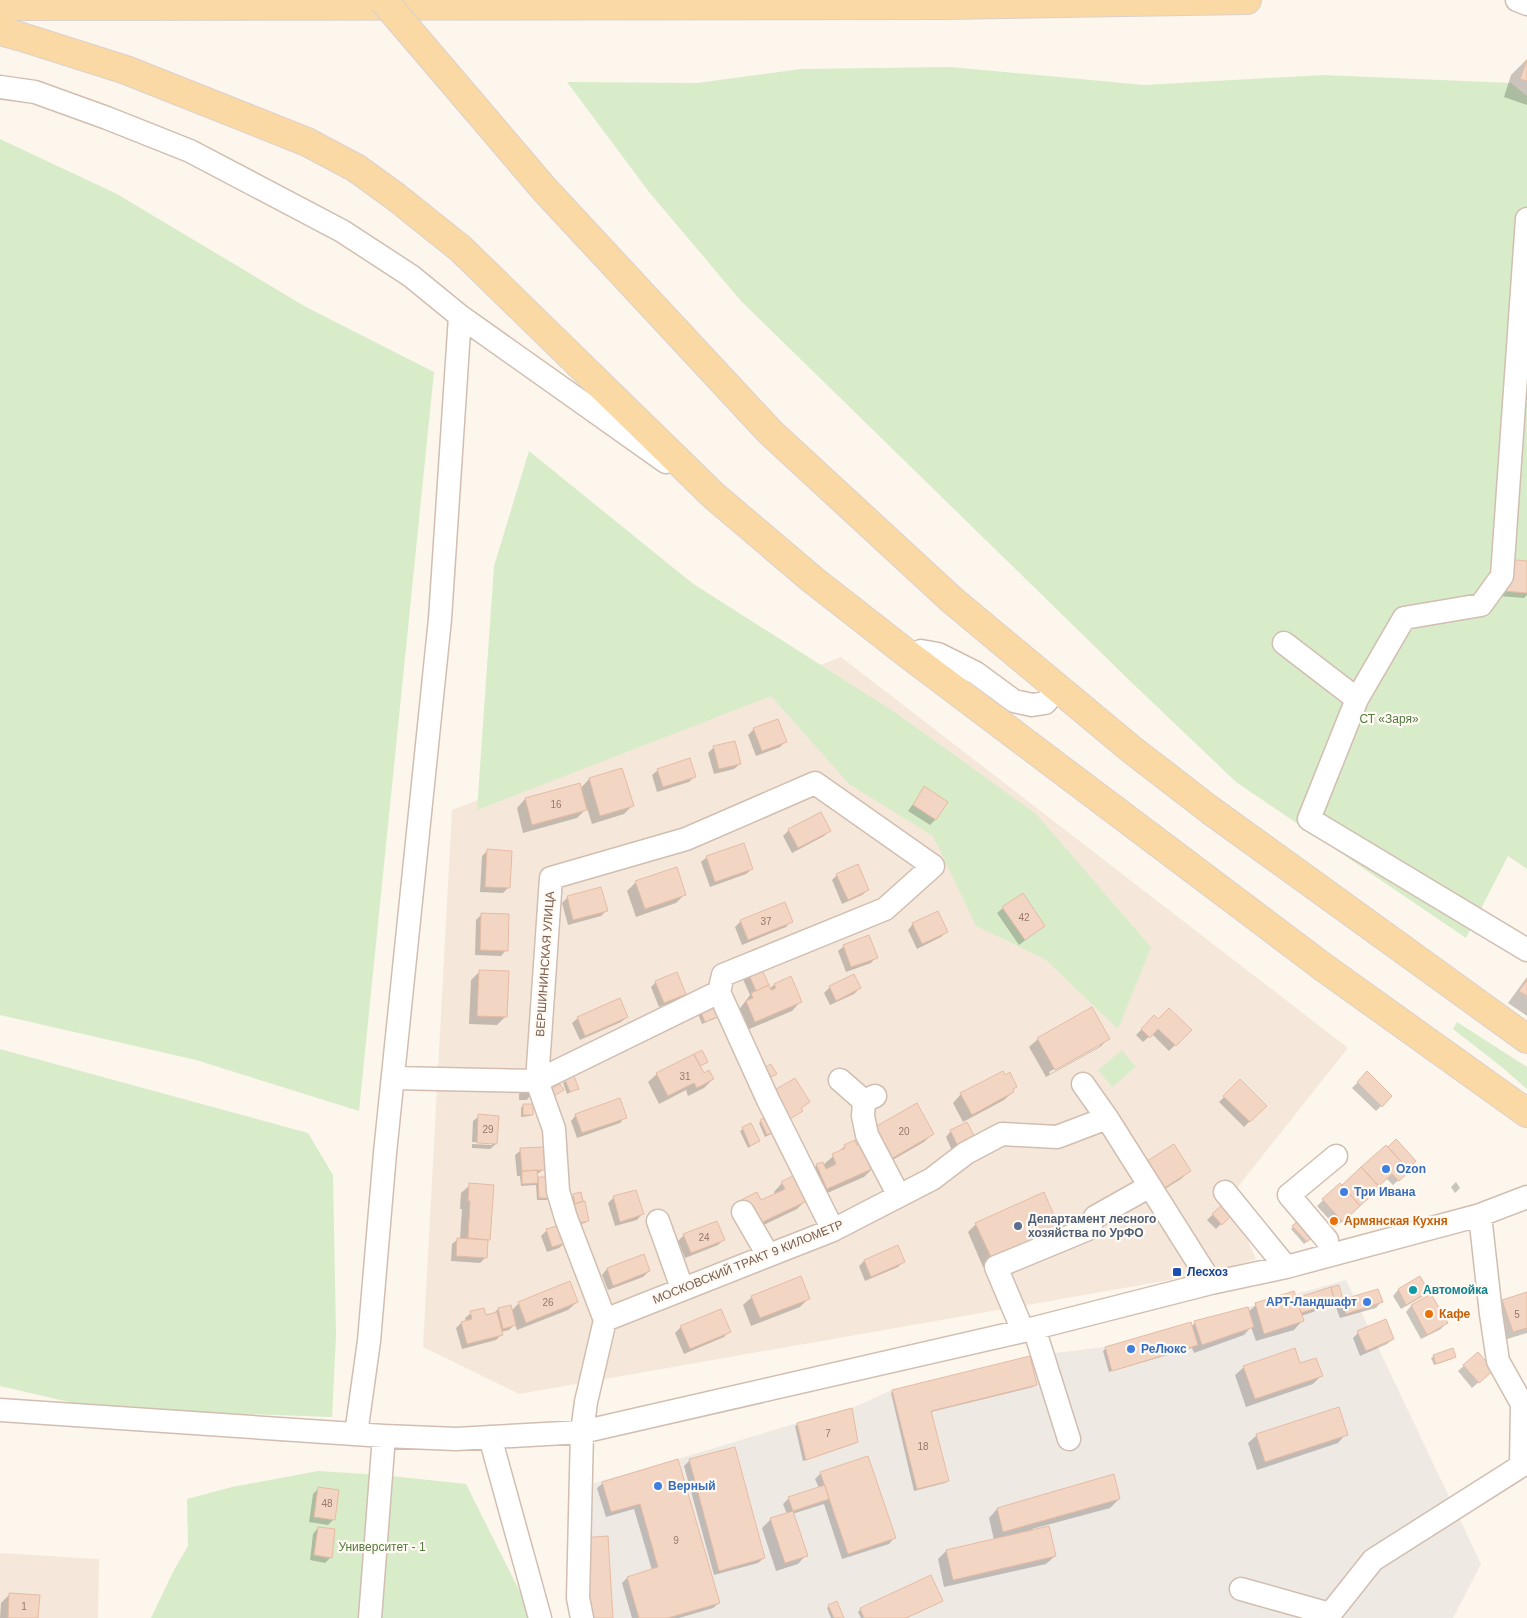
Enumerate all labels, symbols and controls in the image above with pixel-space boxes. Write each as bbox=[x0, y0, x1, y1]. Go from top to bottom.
park label: СТ «Заря» bbox=[1359, 712, 1419, 726]
house number: 16 bbox=[550, 799, 562, 810]
street label: ВЕРШИНИНСКАЯ УЛИЦА bbox=[533, 891, 557, 1037]
house number: 42 bbox=[1018, 912, 1030, 923]
house number: 37 bbox=[760, 916, 772, 927]
house number: 31 bbox=[679, 1071, 691, 1082]
house number: 29 bbox=[482, 1124, 494, 1135]
house number: 20 bbox=[898, 1126, 910, 1137]
place label: Ozon bbox=[1396, 1162, 1426, 1176]
marker: Ozon bbox=[1380, 1163, 1392, 1175]
place label: Три Ивана bbox=[1354, 1185, 1416, 1199]
marker: Три Ивана bbox=[1338, 1186, 1350, 1198]
place label: Департамент лесного хозяйства по УрФО bbox=[1028, 1212, 1156, 1240]
place label: Армянская Кухня bbox=[1344, 1214, 1448, 1228]
marker: Армянская Кухня bbox=[1328, 1215, 1340, 1227]
street label: МОСКОВСКИЙ ТРАКТ 9 КИЛОМЕТР bbox=[650, 1216, 845, 1307]
marker: Департамент лесного хозяйства по УрФО bbox=[1012, 1220, 1024, 1232]
house number: 24 bbox=[698, 1232, 710, 1243]
place label: Лесхоз bbox=[1187, 1265, 1228, 1279]
marker: Лесхоз bbox=[1171, 1266, 1183, 1278]
place label: Автомойка bbox=[1423, 1283, 1488, 1297]
marker: Автомойка bbox=[1407, 1284, 1419, 1296]
place label: АРТ-Ландшафт bbox=[1266, 1295, 1357, 1309]
marker: АРТ-Ландшафт bbox=[1361, 1296, 1373, 1308]
house number: 26 bbox=[542, 1297, 554, 1308]
place label: Кафе bbox=[1439, 1307, 1470, 1321]
marker: Кафе bbox=[1423, 1308, 1435, 1320]
house number: 5 bbox=[1514, 1309, 1520, 1320]
place label: РеЛюкс bbox=[1141, 1342, 1187, 1356]
marker: РеЛюкс bbox=[1125, 1343, 1137, 1355]
house number: 7 bbox=[825, 1428, 831, 1439]
house number: 18 bbox=[917, 1441, 929, 1452]
place label: Верный bbox=[668, 1479, 716, 1493]
marker: Верный bbox=[652, 1480, 664, 1492]
house number: 48 bbox=[321, 1498, 333, 1509]
house number: 9 bbox=[673, 1535, 679, 1546]
park label: Университет - 1 bbox=[338, 1540, 426, 1554]
house number: 1 bbox=[21, 1601, 27, 1612]

